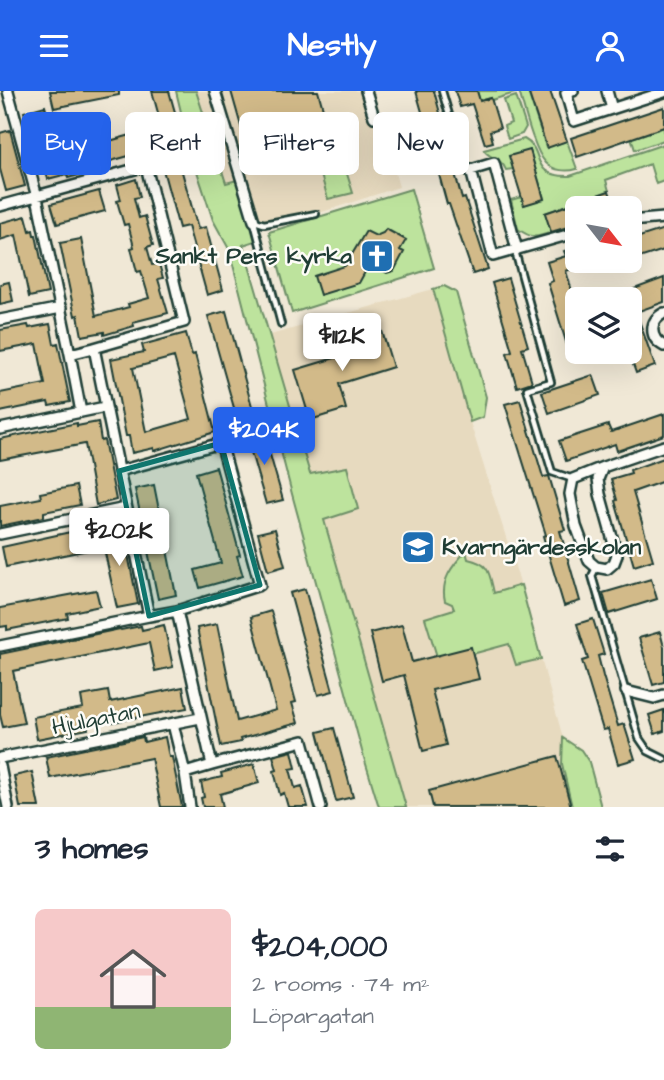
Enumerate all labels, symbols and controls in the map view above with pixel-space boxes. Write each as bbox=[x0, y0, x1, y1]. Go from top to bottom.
text: Nestly bbox=[288, 23, 376, 68]
icon: menu bbox=[35, 27, 73, 65]
icon: person bbox=[591, 27, 629, 65]
chip: Buy bbox=[21, 112, 111, 175]
chip: Rent bbox=[125, 112, 225, 175]
chip: Filters bbox=[239, 112, 359, 175]
chip: New bbox=[373, 112, 469, 175]
north arrow bbox=[565, 196, 642, 273]
map controls bbox=[565, 196, 642, 364]
church icon: Sankt Pers kyrka bbox=[358, 237, 396, 275]
place label: Sankt Pers kyrka bbox=[155, 240, 352, 274]
button: layers bbox=[565, 287, 642, 364]
pin: $112K bbox=[293, 313, 391, 373]
text: $112K bbox=[319, 320, 365, 352]
pin: $204K bbox=[215, 407, 313, 467]
text: $204K bbox=[229, 414, 299, 446]
pin: $202K bbox=[70, 509, 168, 568]
text: $202K bbox=[85, 515, 153, 547]
school or university icon: Kvarngärdesskolan bbox=[399, 528, 437, 566]
place label: Kvarngärdesskolan bbox=[442, 531, 642, 564]
street label: Hjulgatan bbox=[49, 695, 143, 744]
text: 3 homes bbox=[35, 828, 149, 870]
icon: filters bbox=[591, 830, 629, 868]
text: $204,000 bbox=[252, 926, 387, 968]
icon: home bbox=[91, 937, 175, 1021]
text: 2 rooms · 74 m² bbox=[252, 968, 430, 1000]
text: Löpargatan bbox=[252, 1000, 374, 1032]

